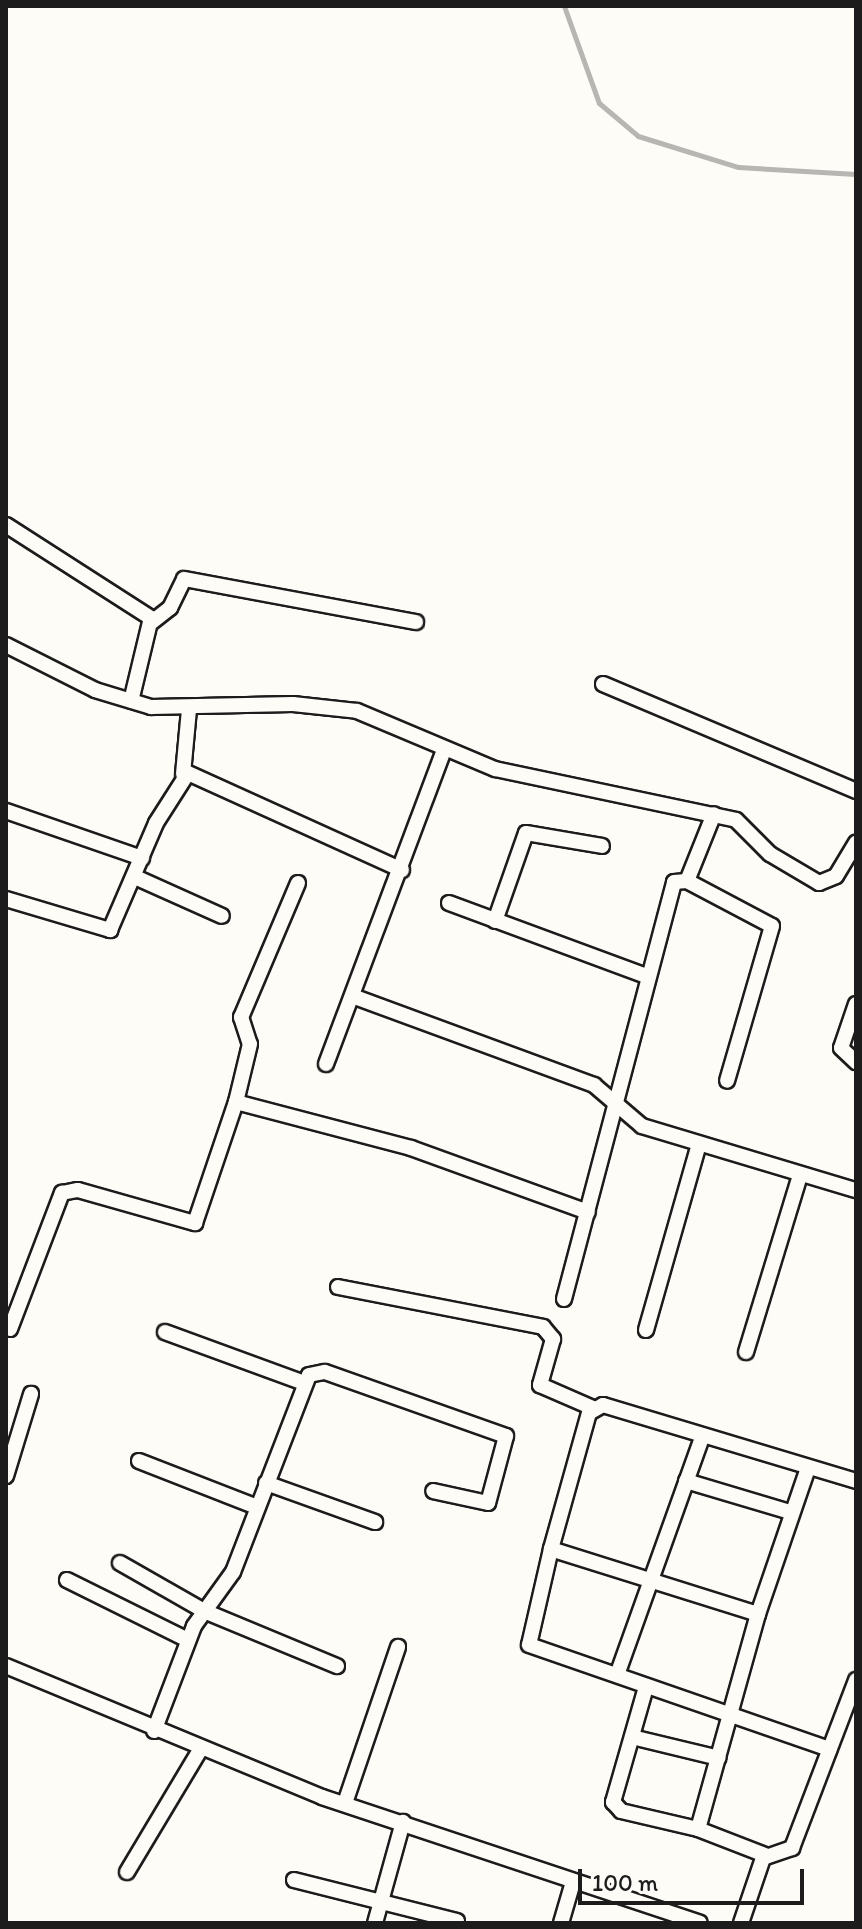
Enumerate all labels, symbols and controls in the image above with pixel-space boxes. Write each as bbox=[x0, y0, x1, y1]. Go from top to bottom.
scale bar bbox=[582, 1853, 808, 1903]
text: 100 m bbox=[592, 1868, 658, 1897]

